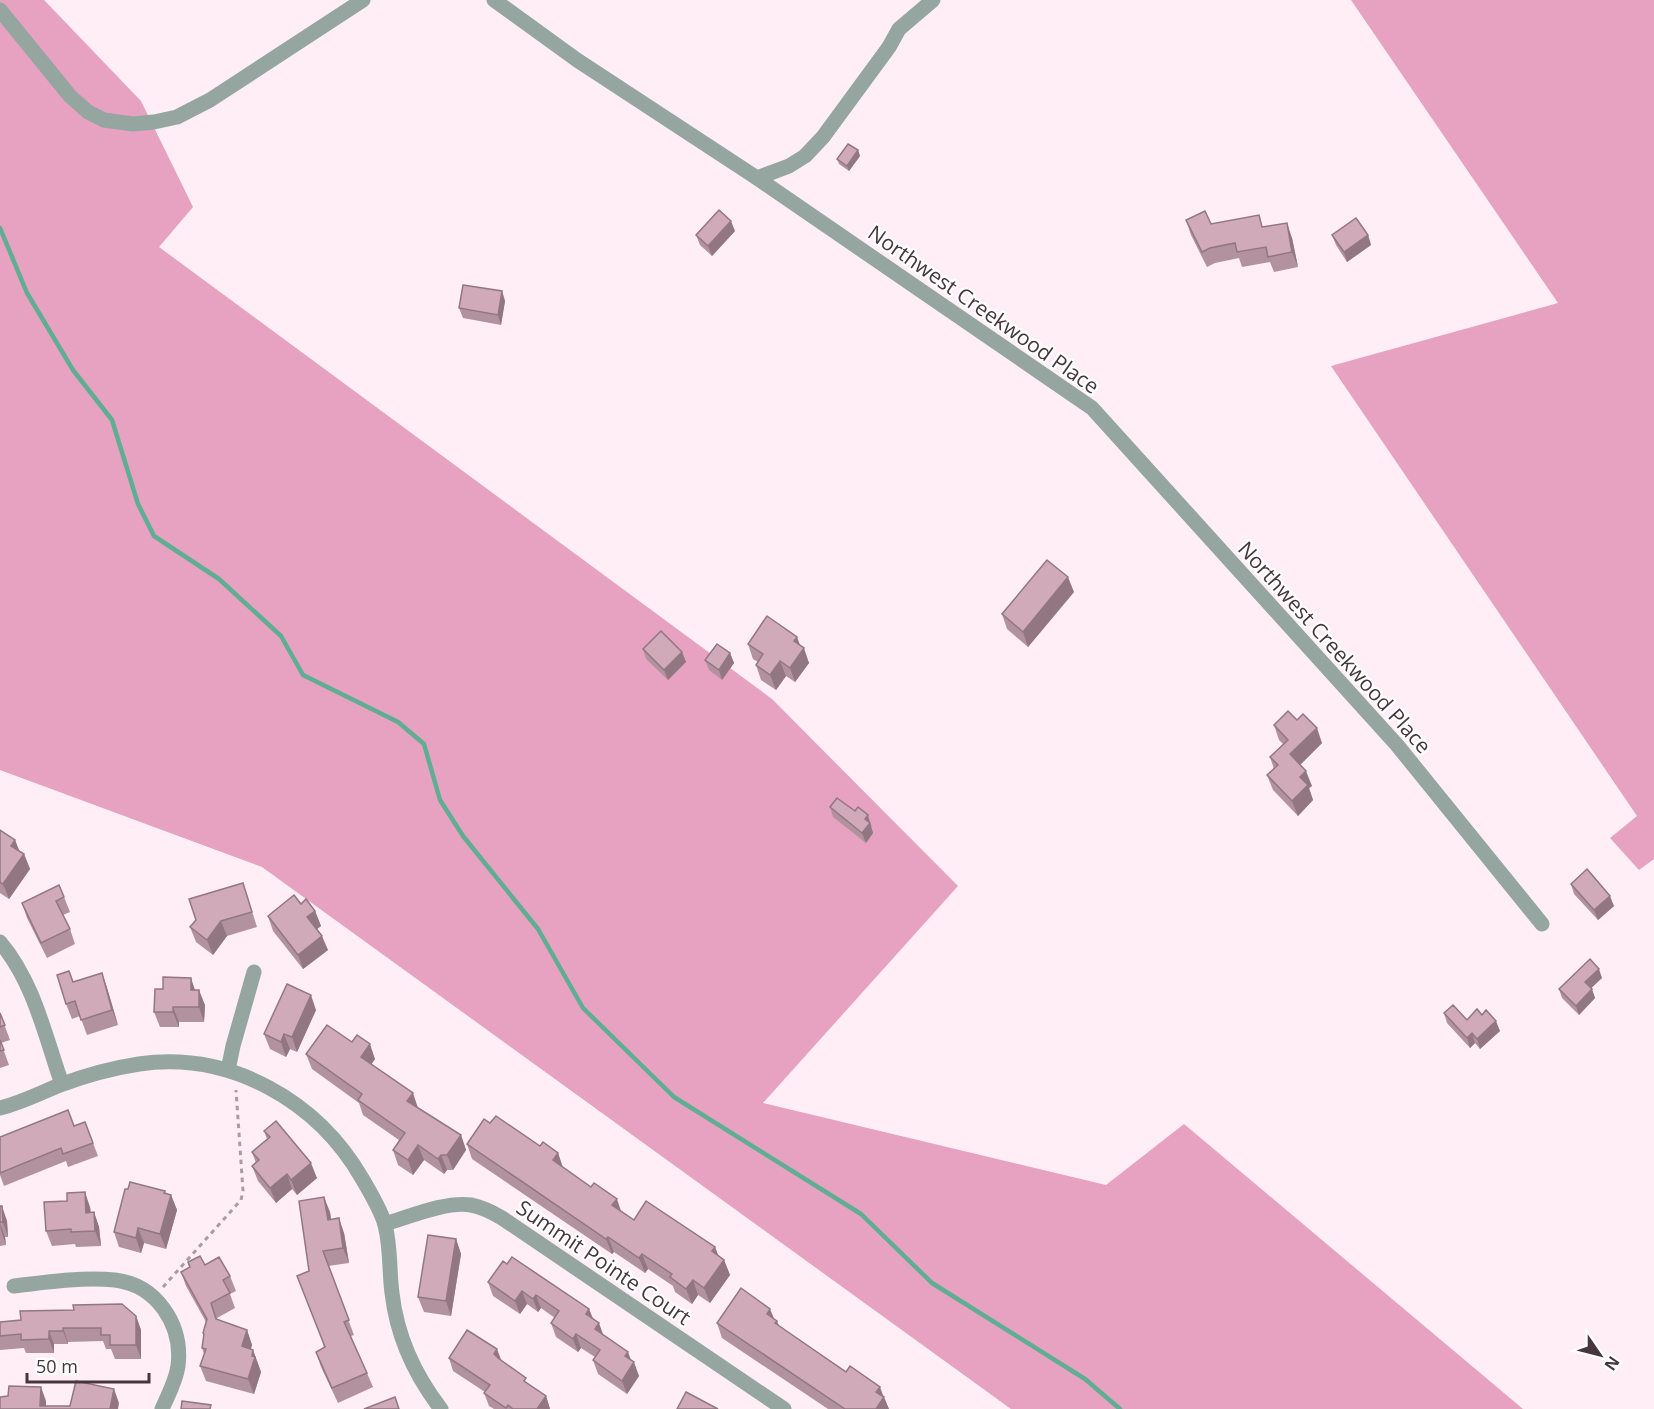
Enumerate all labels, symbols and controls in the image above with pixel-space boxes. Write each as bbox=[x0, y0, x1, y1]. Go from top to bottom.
street label: Northwest Creekwood Place bbox=[863, 218, 1105, 400]
street label: Northwest Creekwood Place bbox=[1232, 535, 1438, 759]
street label: Summit Pointe Court bbox=[511, 1193, 697, 1331]
north arrow bbox=[1570, 1325, 1630, 1385]
scale bar bbox=[27, 1346, 148, 1384]
text: N bbox=[1600, 1352, 1625, 1375]
text: 50 m bbox=[36, 1354, 78, 1378]

